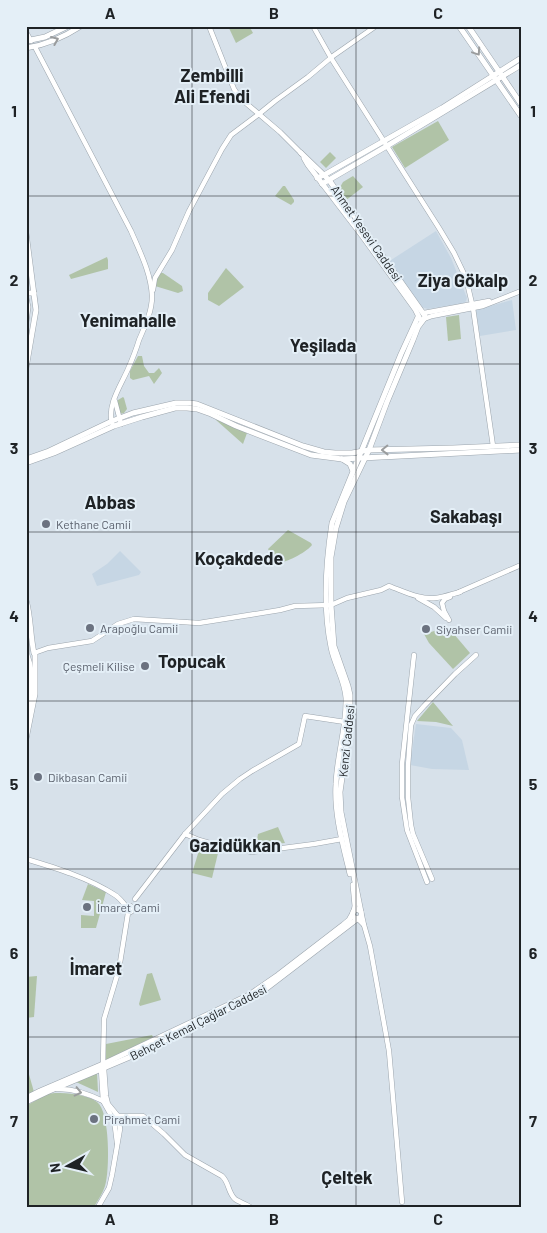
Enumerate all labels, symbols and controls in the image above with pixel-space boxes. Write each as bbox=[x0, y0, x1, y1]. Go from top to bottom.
text: A bbox=[105, 3, 116, 22]
text: B bbox=[269, 3, 279, 22]
text: C bbox=[433, 3, 443, 22]
one-way arrow bbox=[50, 36, 59, 47]
one-way arrow bbox=[471, 46, 480, 56]
district label: Zembilli Ali Efendi bbox=[174, 64, 250, 107]
text: 1 bbox=[11, 101, 17, 120]
text: 1 bbox=[530, 101, 536, 120]
street label: Ahmet Yesevi Caddesi bbox=[329, 182, 405, 284]
district label: Ziya Gökalp bbox=[418, 269, 508, 291]
text: 2 bbox=[10, 270, 19, 289]
text: 2 bbox=[529, 270, 538, 289]
district label: Yenimahalle bbox=[80, 309, 176, 331]
district label: Yeşilada bbox=[290, 334, 356, 356]
text: 3 bbox=[10, 438, 18, 457]
text: 3 bbox=[529, 438, 537, 457]
one-way arrow bbox=[380, 444, 388, 455]
district label: Abbas bbox=[85, 491, 135, 513]
district label: Sakabaşı bbox=[430, 505, 502, 527]
place label: Kethane Camii bbox=[56, 517, 131, 531]
marker: Kethane Camii bbox=[40, 518, 52, 530]
district label: Koçakdede bbox=[195, 547, 283, 569]
text: 4 bbox=[9, 606, 19, 625]
text: 4 bbox=[528, 606, 538, 625]
place label: Arapoğlu Camii bbox=[100, 621, 178, 635]
marker: Arapoğlu Camii bbox=[84, 622, 96, 634]
place label: Siyahser Camii bbox=[436, 622, 512, 636]
marker: Siyahser Camii bbox=[420, 623, 432, 635]
district label: Topucak bbox=[158, 650, 226, 672]
place label: Çeşmeli Kilise bbox=[63, 659, 135, 673]
marker: Çeşmeli Kilise bbox=[139, 660, 151, 672]
street label: Kenzi Caddesi bbox=[335, 704, 357, 778]
place label: Dikbasan Camii bbox=[48, 770, 127, 784]
marker: Dikbasan Camii bbox=[32, 771, 44, 783]
text: 5 bbox=[10, 774, 19, 793]
text: 5 bbox=[529, 774, 538, 793]
district label: Gazidükkan bbox=[189, 834, 281, 856]
place label: İmaret Cami bbox=[97, 900, 160, 914]
marker: İmaret Cami bbox=[81, 901, 93, 913]
text: 6 bbox=[10, 943, 19, 962]
text: 6 bbox=[529, 943, 538, 962]
district label: İmaret bbox=[70, 957, 122, 979]
street label: Behçet Kemal Çağlar Caddesi bbox=[127, 981, 269, 1063]
one-way arrow bbox=[74, 1086, 83, 1097]
text: 7 bbox=[10, 1111, 18, 1130]
text: 7 bbox=[529, 1111, 537, 1130]
place label: Pirahmet Cami bbox=[104, 1112, 180, 1126]
marker: Pirahmet Cami bbox=[88, 1113, 100, 1125]
north arrow bbox=[42, 1140, 92, 1190]
text: N bbox=[46, 1162, 64, 1174]
district label: Çeltek bbox=[321, 1166, 373, 1188]
text: A bbox=[105, 1209, 116, 1228]
text: B bbox=[269, 1209, 279, 1228]
text: C bbox=[433, 1209, 443, 1228]

